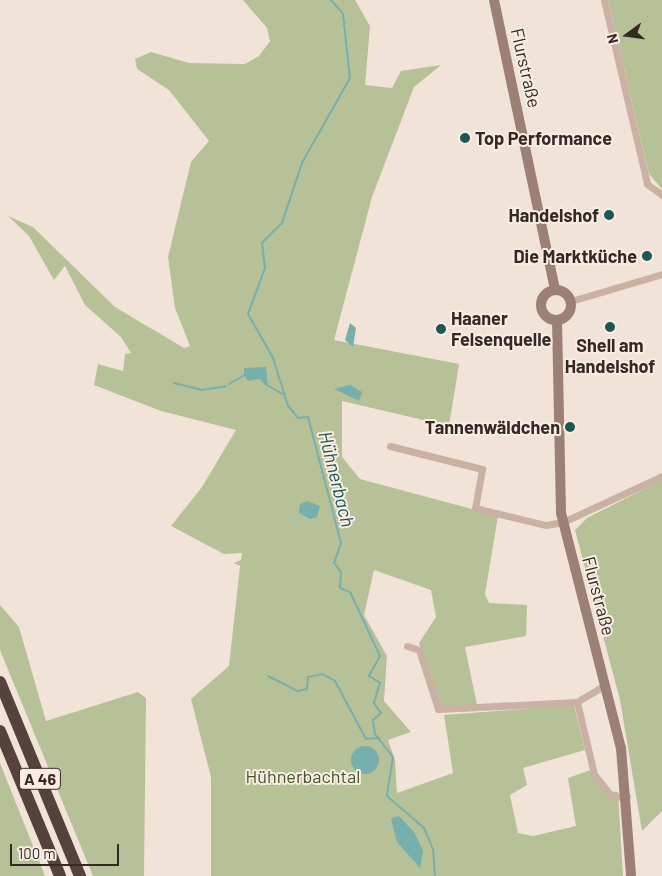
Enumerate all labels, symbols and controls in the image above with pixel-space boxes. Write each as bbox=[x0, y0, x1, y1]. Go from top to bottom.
north arrow bbox=[602, 10, 652, 60]
street label: Flurstraße bbox=[506, 26, 546, 110]
text: N bbox=[603, 32, 621, 45]
place label: Top Performance bbox=[475, 127, 612, 149]
marker: Top Performance bbox=[459, 132, 471, 144]
place label: Handelshof bbox=[508, 204, 599, 226]
marker: Handelshof bbox=[603, 209, 615, 221]
place label: Die Marktküche bbox=[513, 245, 637, 267]
marker: Die Marktküche bbox=[641, 250, 653, 262]
place label: Haaner Felsenquelle bbox=[451, 308, 551, 350]
marker: Shell am Handelshof bbox=[604, 321, 616, 333]
marker: Haaner Felsenquelle bbox=[435, 323, 447, 335]
place label: Shell am Handelshof bbox=[565, 335, 655, 378]
place label: Tannenwäldchen bbox=[425, 416, 560, 438]
marker: Tannenwäldchen bbox=[564, 421, 576, 433]
water label: Hühnerbach bbox=[314, 429, 360, 529]
street label: Flurstraße bbox=[578, 554, 620, 638]
park label: Hühnerbachtal bbox=[246, 765, 360, 787]
road number: A 46 bbox=[19, 766, 61, 792]
scale bar bbox=[12, 834, 121, 866]
text: 100 m bbox=[18, 844, 56, 862]

